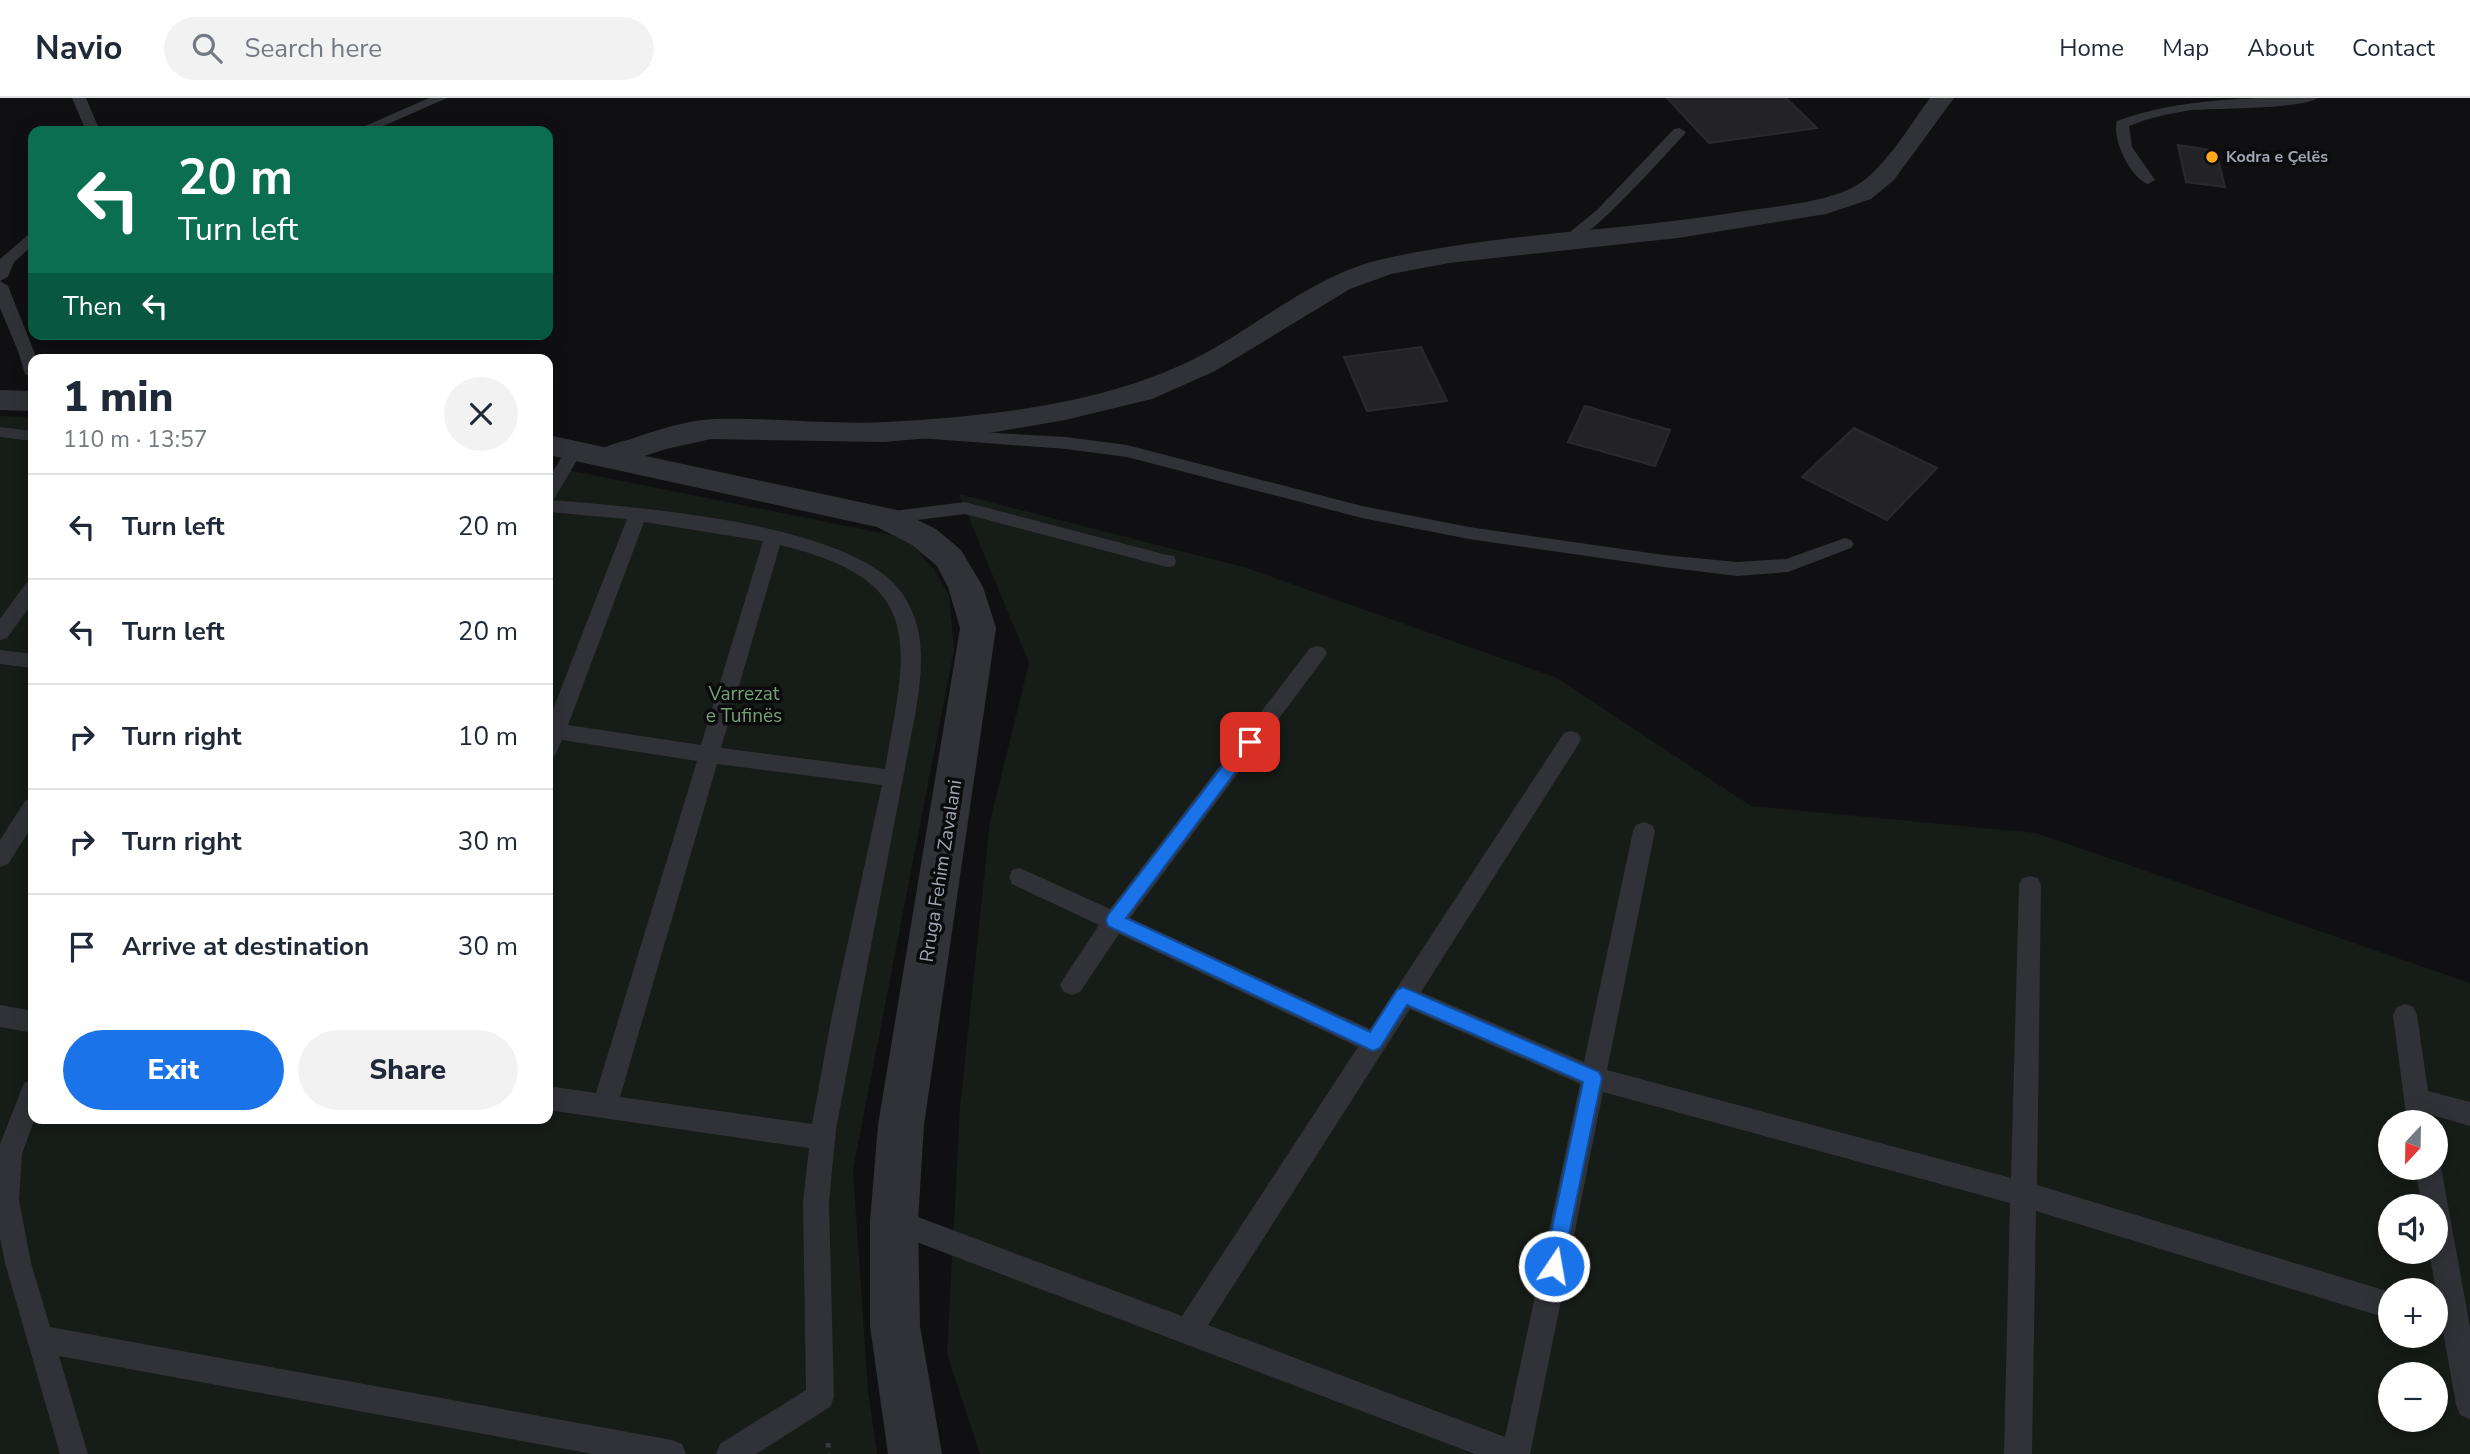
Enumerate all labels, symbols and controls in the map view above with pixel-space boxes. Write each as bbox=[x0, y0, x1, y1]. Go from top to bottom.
search box bbox=[164, 17, 654, 80]
text: Navio bbox=[35, 26, 122, 71]
icon: search bbox=[188, 29, 226, 67]
text: Search here bbox=[244, 31, 382, 66]
text: Home bbox=[2059, 32, 2124, 64]
text: Map bbox=[2162, 32, 2209, 64]
text: About bbox=[2247, 32, 2314, 64]
text: Contact bbox=[2352, 32, 2435, 64]
text: 20 m bbox=[178, 144, 293, 211]
place label: Kodra e Çelës bbox=[2226, 146, 2328, 168]
marker: Kodra e Çelës bbox=[2204, 149, 2220, 165]
icon: left bbox=[63, 154, 154, 245]
text: Turn left bbox=[178, 208, 298, 251]
icon: left bbox=[136, 287, 174, 325]
text: Then bbox=[63, 289, 122, 324]
text: 1 min bbox=[63, 369, 173, 426]
button: close bbox=[444, 377, 518, 451]
text: 110 m · 13:57 bbox=[63, 424, 208, 455]
icon: left bbox=[63, 508, 101, 546]
text: Turn left bbox=[122, 509, 225, 544]
text: 20 m bbox=[458, 509, 518, 544]
icon: left bbox=[63, 613, 101, 651]
text: Turn left bbox=[122, 614, 225, 649]
text: 20 m bbox=[458, 614, 518, 649]
park label: Varrezat e Tufinës bbox=[706, 681, 782, 729]
pin bbox=[1220, 712, 1280, 772]
icon: right bbox=[63, 718, 101, 756]
text: Turn right bbox=[122, 719, 241, 754]
text: 10 m bbox=[458, 719, 518, 754]
icon: arrive bbox=[1231, 723, 1269, 761]
street label: Rruga Fehim Zavalani bbox=[914, 778, 968, 964]
icon: right bbox=[63, 823, 101, 861]
text: Turn right bbox=[122, 824, 241, 859]
text: 30 m bbox=[458, 824, 518, 859]
icon: arrive bbox=[63, 928, 101, 966]
text: Arrive at destination bbox=[122, 929, 369, 964]
text: 30 m bbox=[458, 929, 518, 964]
button: Exit bbox=[63, 1030, 284, 1110]
button: Share bbox=[298, 1030, 518, 1110]
north arrow bbox=[2378, 1110, 2448, 1180]
map controls bbox=[2378, 1110, 2448, 1432]
button: sound bbox=[2378, 1194, 2448, 1264]
position arrow bbox=[1517, 1229, 1591, 1303]
button: + bbox=[2378, 1278, 2448, 1348]
button: − bbox=[2378, 1362, 2448, 1432]

